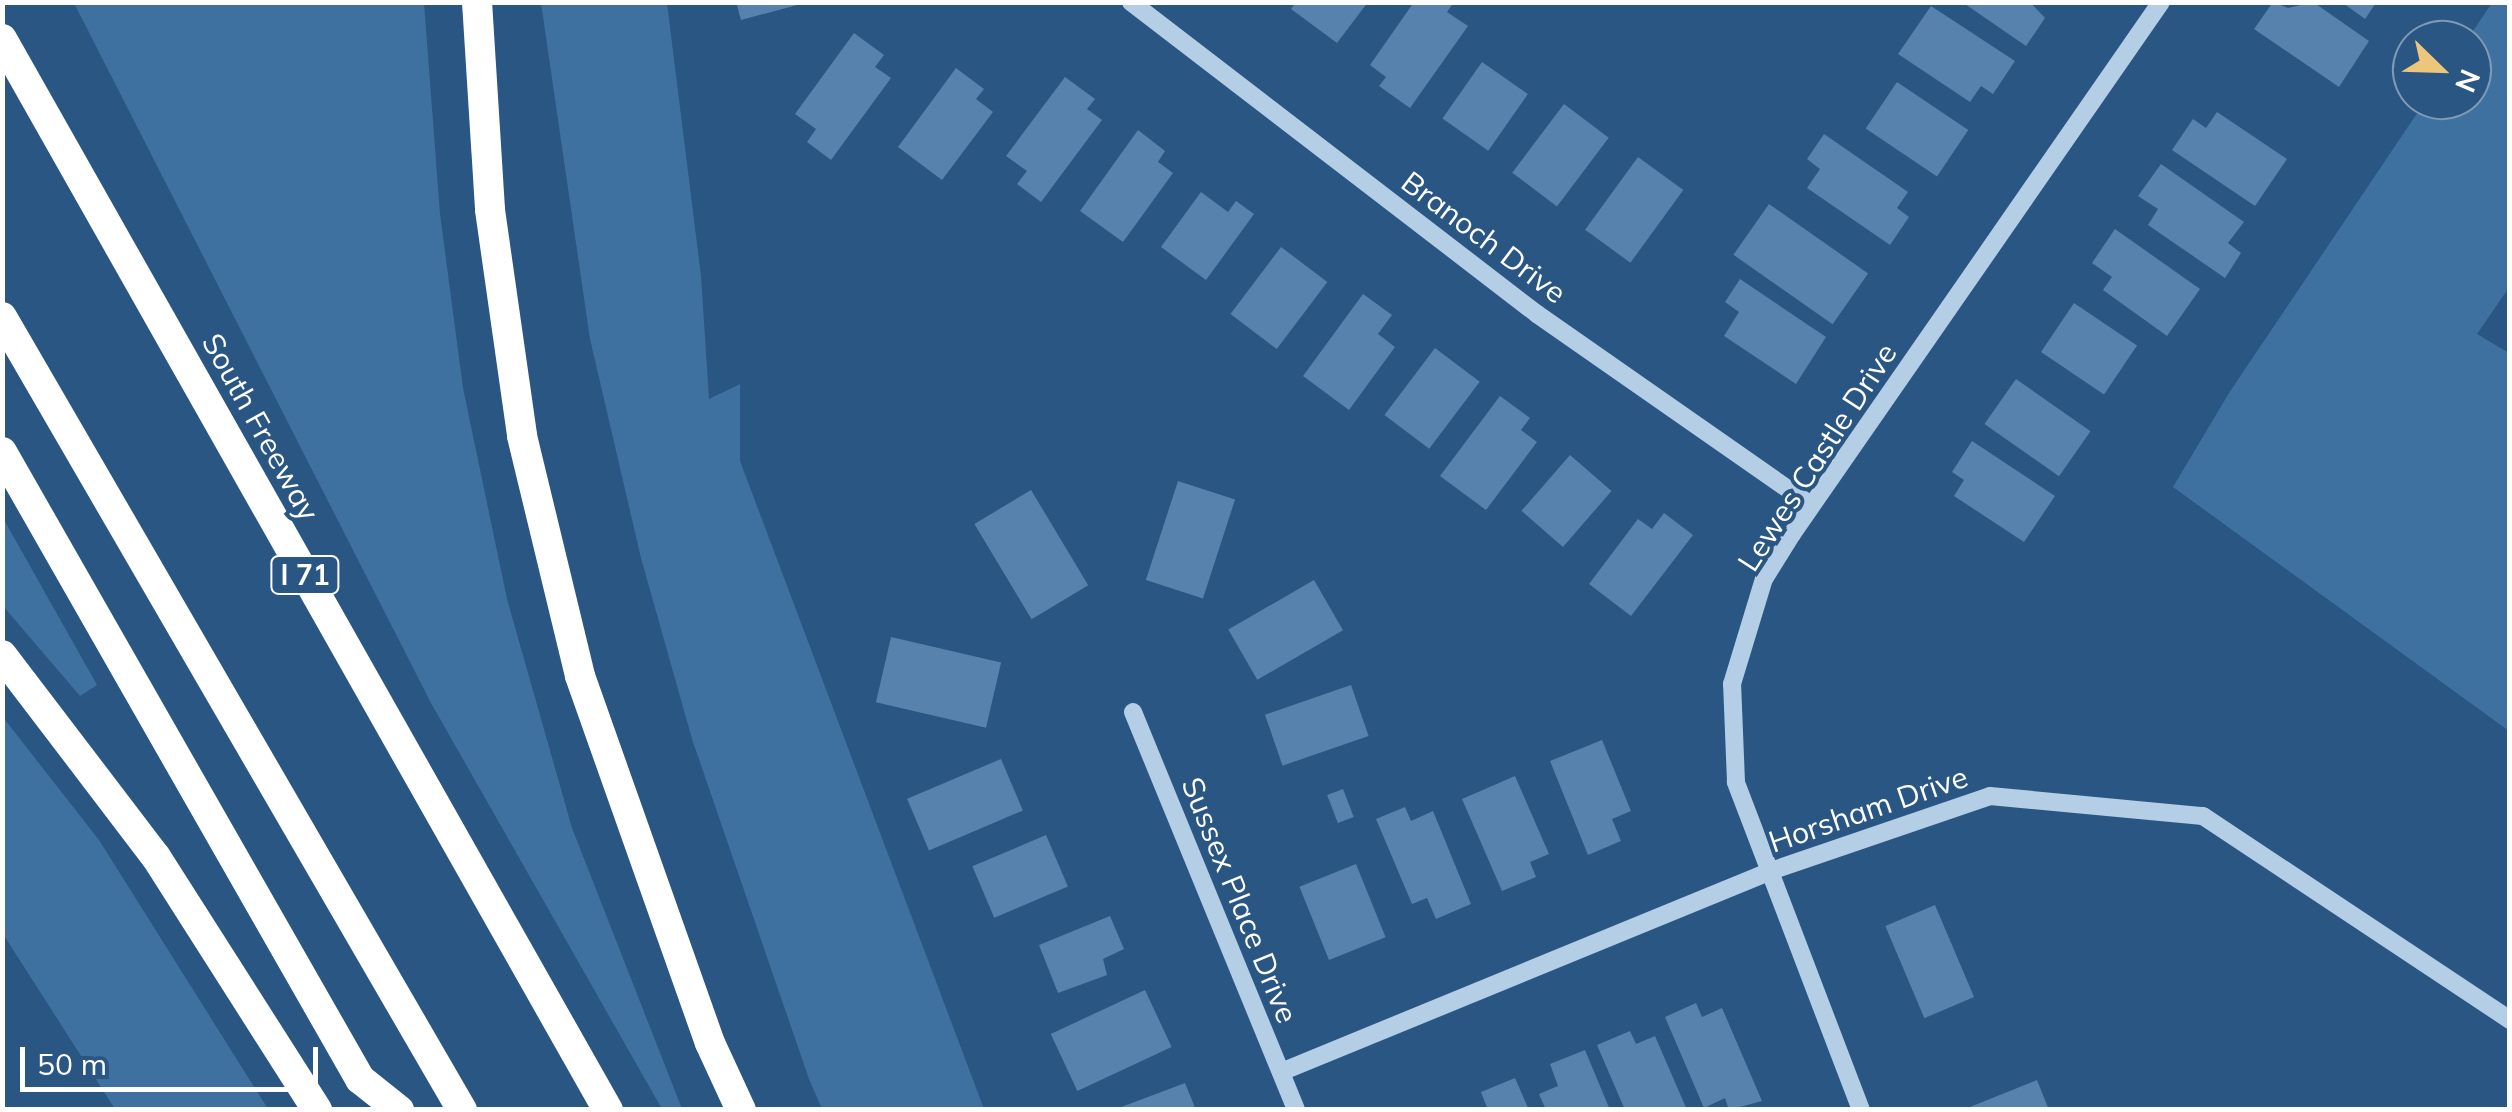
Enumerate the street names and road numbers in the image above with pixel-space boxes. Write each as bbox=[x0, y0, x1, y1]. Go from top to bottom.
street label: Branoch Drive bbox=[1395, 163, 1573, 311]
street label: South Freeway bbox=[195, 327, 327, 527]
street label: Lewes Castle Drive bbox=[1730, 336, 1904, 578]
road number: I 71 bbox=[270, 552, 340, 598]
street label: Horsham Drive bbox=[1764, 758, 1972, 860]
street label: Sussex Place Drive bbox=[1174, 772, 1306, 1028]

